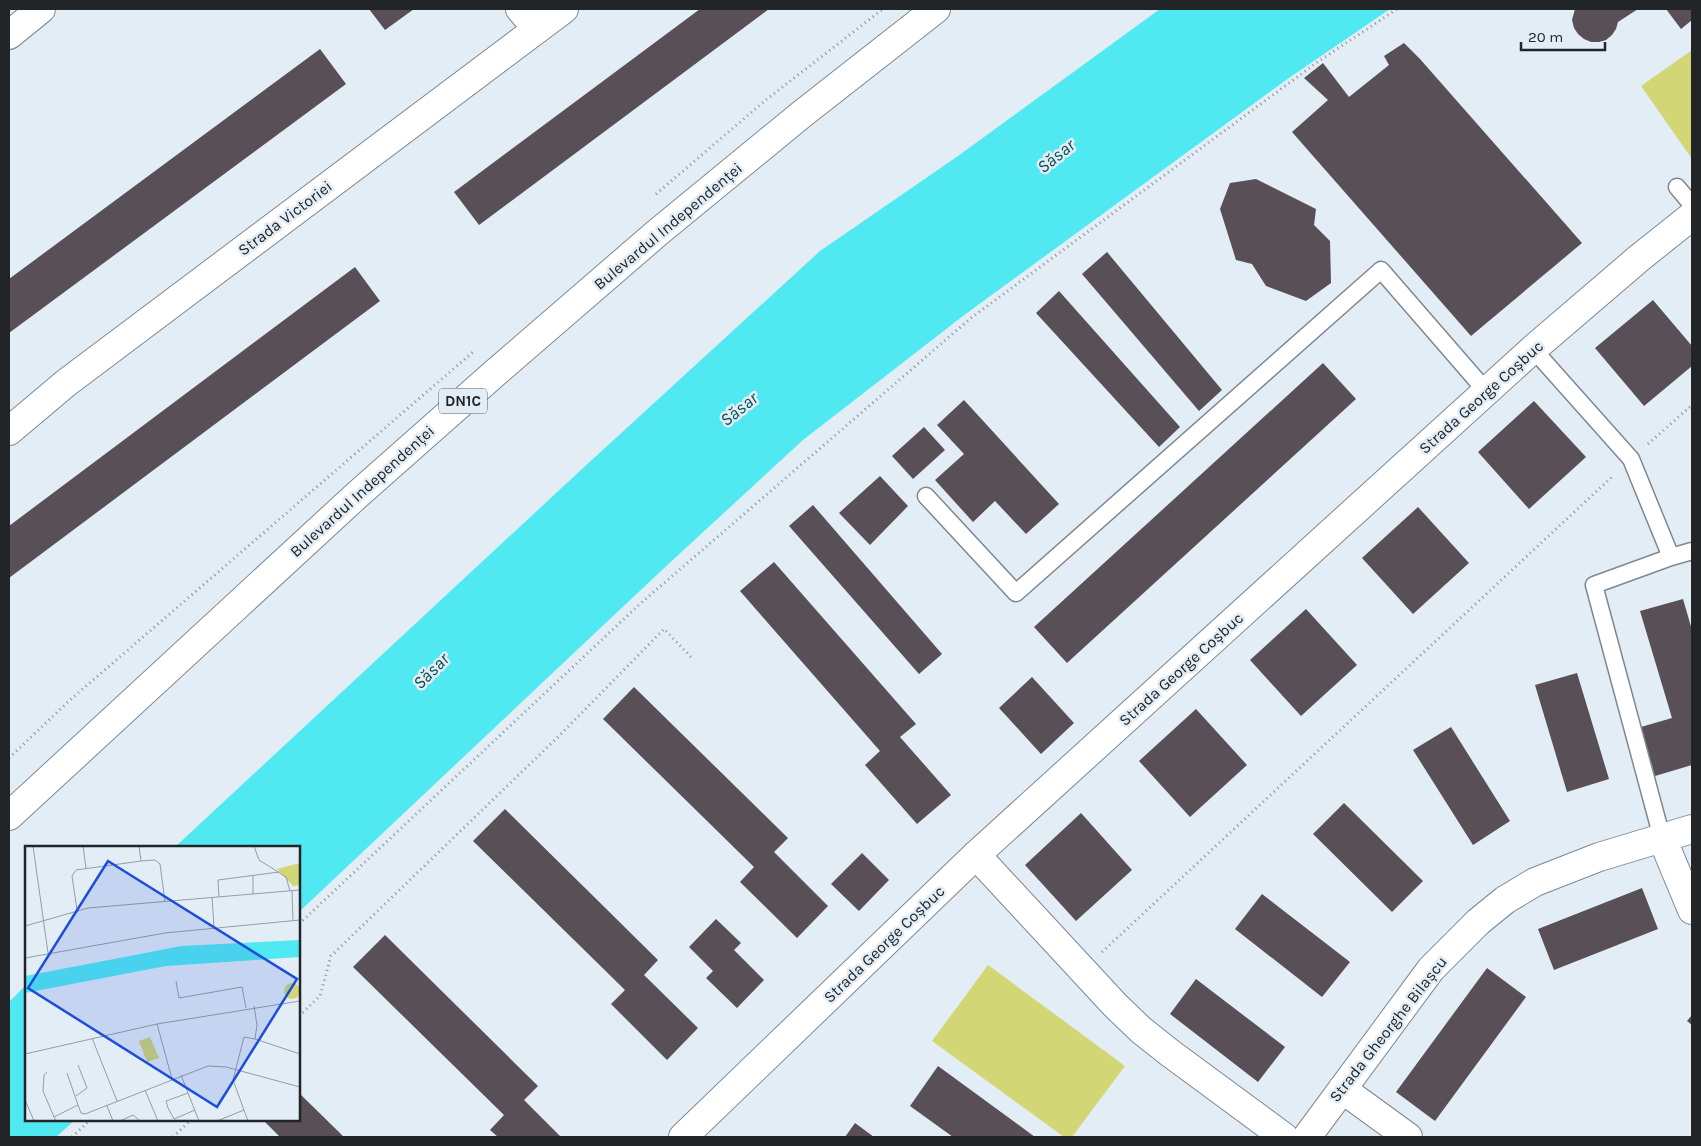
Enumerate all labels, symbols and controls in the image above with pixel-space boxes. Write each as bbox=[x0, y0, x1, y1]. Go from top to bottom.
scale bar bbox=[1521, 20, 1605, 52]
text: 20 m bbox=[1528, 28, 1563, 46]
water label: Săsar bbox=[1033, 134, 1080, 178]
street label: Bulevardul Independenței bbox=[590, 158, 746, 294]
street label: Strada Victoriei bbox=[234, 177, 336, 259]
street label: Strada George Coșbuc bbox=[1415, 336, 1547, 458]
water label: Săsar bbox=[716, 387, 763, 431]
road number: DN1C bbox=[439, 388, 487, 414]
street label: Bulevardul Independenței bbox=[286, 421, 438, 561]
street label: Strada George Coșbuc bbox=[1115, 608, 1247, 730]
water label: Săsar bbox=[408, 648, 454, 694]
inset map bbox=[25, 846, 300, 1121]
street label: Strada George Coșbuc bbox=[820, 881, 948, 1007]
street label: Strada Gheorghe Bilașcu bbox=[1325, 952, 1451, 1106]

